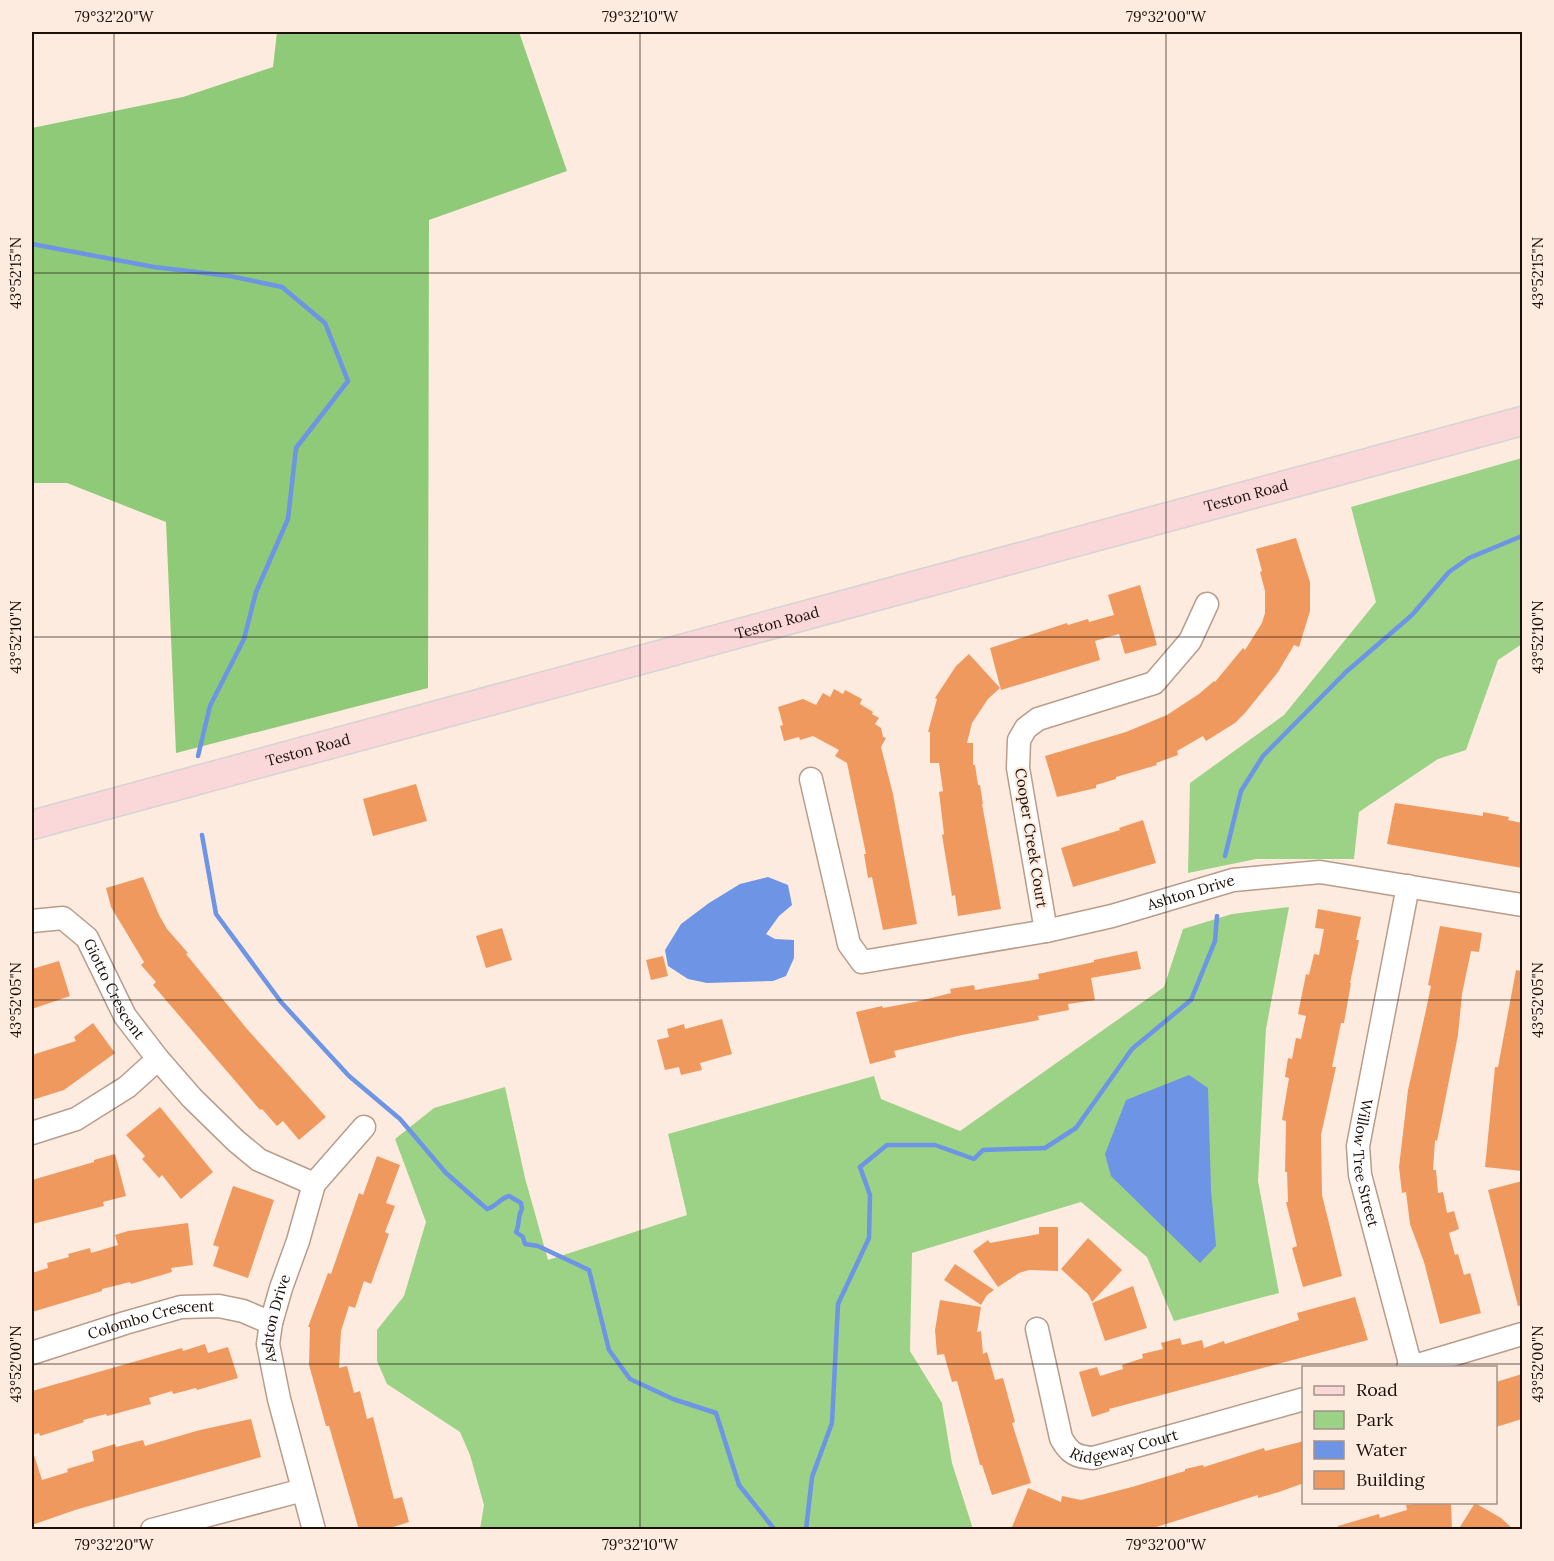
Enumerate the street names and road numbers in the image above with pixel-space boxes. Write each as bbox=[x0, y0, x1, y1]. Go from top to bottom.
street label: Teston Road bbox=[1202, 475, 1290, 516]
street label: Teston Road bbox=[733, 602, 821, 643]
street label: Teston Road bbox=[264, 729, 352, 770]
street label: Cooper Creek Court bbox=[1011, 767, 1052, 909]
street label: Ashton Drive bbox=[1144, 870, 1237, 914]
street label: Giotto Crescent bbox=[80, 935, 149, 1043]
street label: Willow Tree Street bbox=[1349, 1097, 1383, 1229]
street label: Ashton Drive bbox=[258, 1272, 294, 1365]
street label: Colombo Crescent bbox=[85, 1296, 214, 1343]
street label: Ridgeway Court bbox=[1067, 1425, 1180, 1467]

